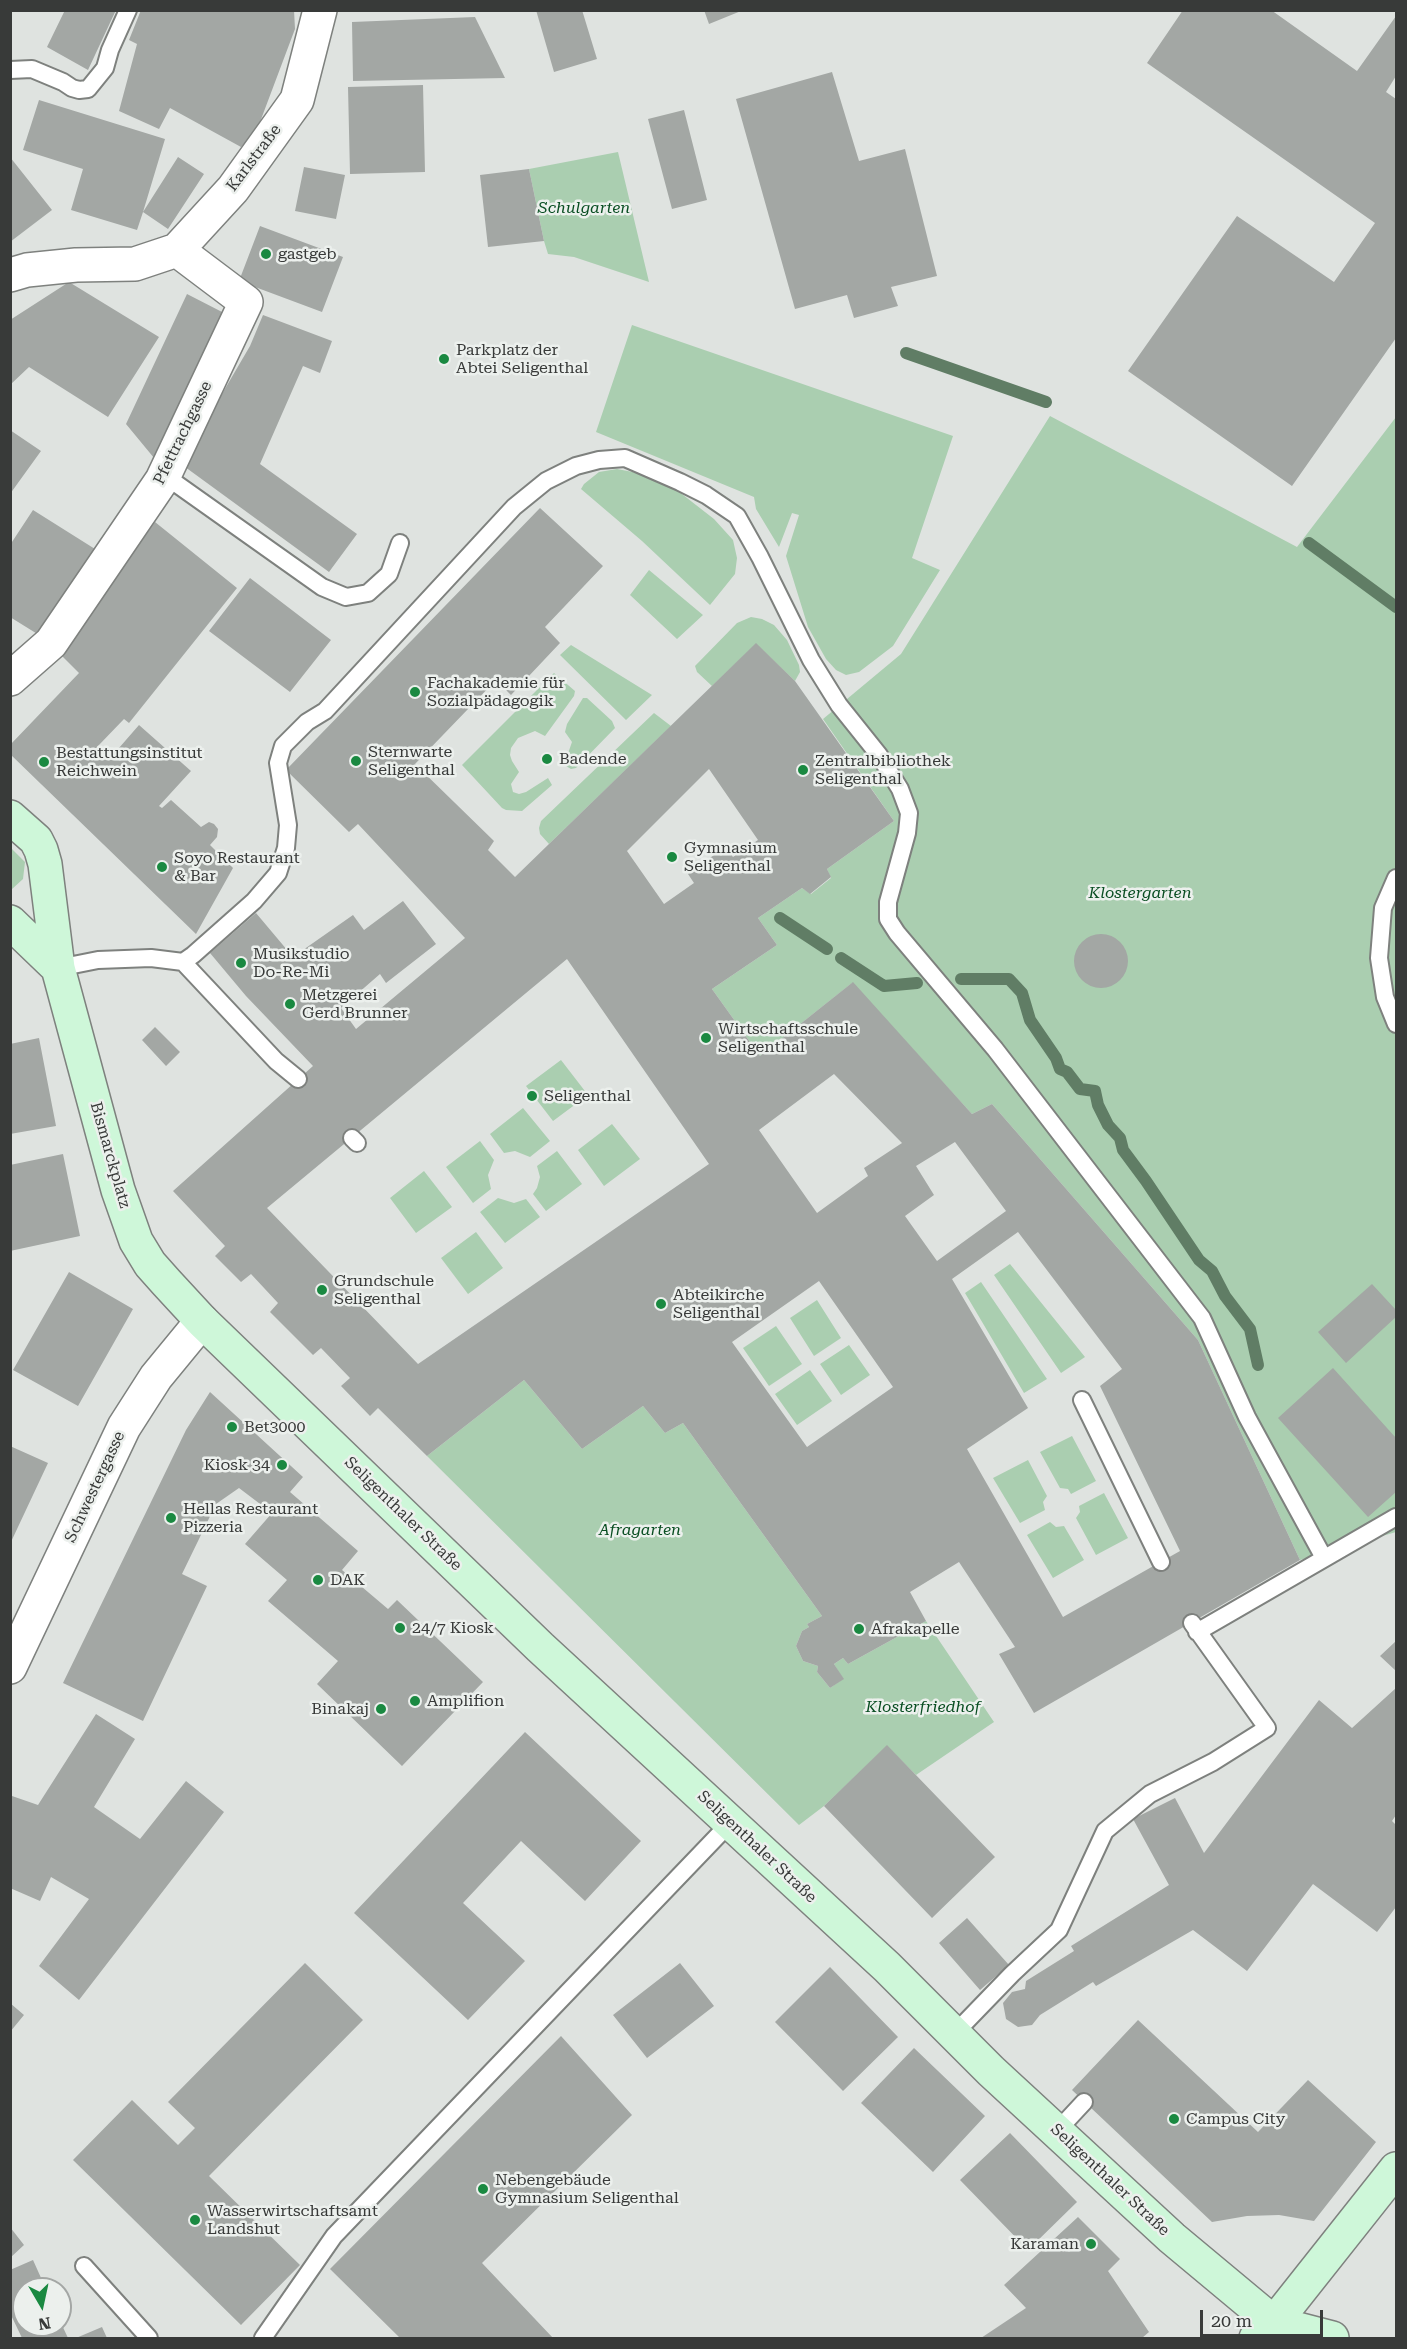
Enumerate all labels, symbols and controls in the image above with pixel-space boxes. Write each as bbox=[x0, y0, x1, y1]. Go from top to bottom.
street label: Karlstraße bbox=[223, 121, 285, 195]
park label: Schulgarten bbox=[538, 198, 630, 218]
place label: gastgeb bbox=[278, 244, 337, 264]
marker: gastgeb bbox=[259, 247, 273, 261]
place label: Parkplatz der Abtei Seligenthal bbox=[456, 340, 588, 378]
marker: Parkplatz der Abtei Seligenthal bbox=[437, 352, 451, 366]
street label: Pfettrachgasse bbox=[150, 378, 216, 488]
place label: Fachakademie für Sozialpädagogik bbox=[427, 673, 565, 711]
marker: Fachakademie für Sozialpädagogik bbox=[408, 685, 422, 699]
place label: Sternwarte Seligenthal bbox=[368, 742, 455, 780]
place label: Bestattungsinstitut Reichwein bbox=[56, 743, 203, 781]
place label: Badende bbox=[559, 749, 627, 769]
place label: Zentralbibliothek Seligenthal bbox=[815, 751, 951, 789]
marker: Badende bbox=[540, 752, 554, 766]
marker: Sternwarte Seligenthal bbox=[349, 754, 363, 768]
marker: Bestattungsinstitut Reichwein bbox=[37, 755, 51, 769]
marker: Zentralbibliothek Seligenthal bbox=[796, 763, 810, 777]
place label: Gymnasium Seligenthal bbox=[684, 838, 777, 876]
place label: Soyo Restaurant & Bar bbox=[174, 848, 300, 886]
marker: Gymnasium Seligenthal bbox=[665, 850, 679, 864]
marker: Soyo Restaurant & Bar bbox=[155, 860, 169, 874]
park label: Klostergarten bbox=[1088, 883, 1192, 903]
place label: Musikstudio Do-Re-Mi bbox=[253, 944, 350, 982]
marker: Musikstudio Do-Re-Mi bbox=[234, 956, 248, 970]
place label: Metzgerei Gerd Brunner bbox=[302, 985, 408, 1023]
marker: Metzgerei Gerd Brunner bbox=[283, 997, 297, 1011]
place label: Wirtschaftsschule Seligenthal bbox=[718, 1019, 858, 1057]
marker: Wirtschaftsschule Seligenthal bbox=[699, 1031, 713, 1045]
place label: Seligenthal bbox=[544, 1086, 631, 1106]
marker: Seligenthal bbox=[525, 1089, 539, 1103]
street label: Bismarckplatz bbox=[86, 1100, 134, 1210]
place label: Grundschule Seligenthal bbox=[334, 1271, 434, 1309]
marker: Grundschule Seligenthal bbox=[315, 1283, 329, 1297]
place label: Abteikirche Seligenthal bbox=[673, 1285, 764, 1323]
marker: Abteikirche Seligenthal bbox=[654, 1297, 668, 1311]
place label: Bet3000 bbox=[244, 1417, 305, 1437]
marker: Bet3000 bbox=[225, 1420, 239, 1434]
street label: Schwestergasse bbox=[61, 1428, 129, 1546]
street label: Seligenthaler Straße bbox=[340, 1453, 466, 1575]
place label: Kiosk 34 bbox=[204, 1455, 270, 1475]
marker: Kiosk 34 bbox=[275, 1458, 289, 1472]
place label: Hellas Restaurant Pizzeria bbox=[183, 1499, 318, 1537]
marker: Hellas Restaurant Pizzeria bbox=[164, 1511, 178, 1525]
park label: Afragarten bbox=[599, 1520, 681, 1540]
place label: DAK bbox=[330, 1570, 365, 1590]
marker: DAK bbox=[311, 1573, 325, 1587]
place label: 24/7 Kiosk bbox=[412, 1618, 494, 1638]
place label: Afrakapelle bbox=[871, 1619, 959, 1639]
marker: 24/7 Kiosk bbox=[393, 1621, 407, 1635]
marker: Afrakapelle bbox=[852, 1622, 866, 1636]
place label: Amplifion bbox=[427, 1691, 504, 1711]
marker: Amplifion bbox=[408, 1694, 422, 1708]
park label: Klosterfriedhof bbox=[866, 1697, 980, 1717]
place label: Binakaj bbox=[311, 1699, 369, 1719]
marker: Binakaj bbox=[374, 1702, 388, 1716]
street label: Seligenthaler Straße bbox=[694, 1787, 820, 1907]
place label: Campus City bbox=[1186, 2109, 1285, 2129]
marker: Campus City bbox=[1167, 2112, 1181, 2126]
street label: Seligenthaler Straße bbox=[1047, 2120, 1173, 2240]
place label: Nebengebäude Gymnasium Seligenthal bbox=[495, 2170, 679, 2208]
marker: Nebengebäude Gymnasium Seligenthal bbox=[476, 2182, 490, 2196]
place label: Wasserwirtschaftsamt Landshut bbox=[207, 2201, 378, 2239]
marker: Wasserwirtschaftsamt Landshut bbox=[188, 2213, 202, 2227]
place label: Karaman bbox=[1010, 2234, 1079, 2254]
marker: Karaman bbox=[1084, 2237, 1098, 2251]
north arrow bbox=[12, 2277, 72, 2337]
scale bar bbox=[1203, 2298, 1326, 2336]
text: 20 m bbox=[1211, 2310, 1252, 2331]
text: N bbox=[37, 2313, 52, 2334]

